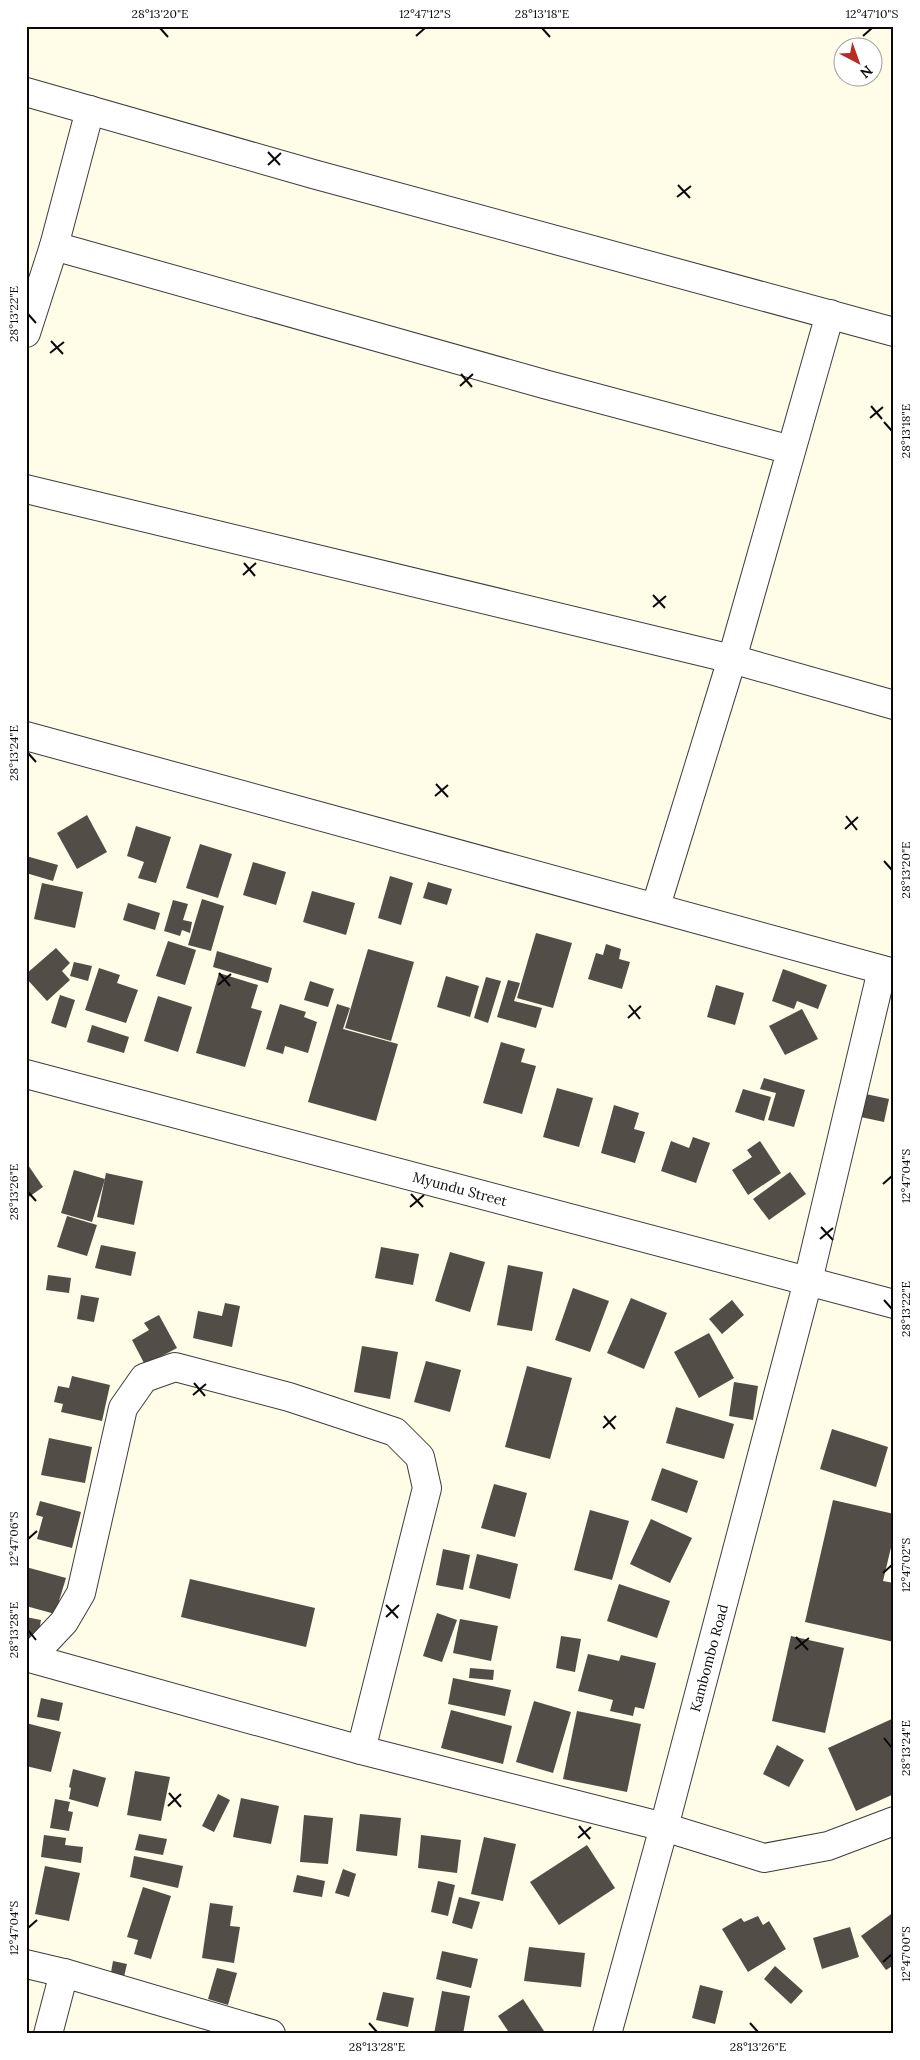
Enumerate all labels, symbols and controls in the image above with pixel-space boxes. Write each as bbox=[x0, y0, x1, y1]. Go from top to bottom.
text: 28°13'20"E bbox=[131, 6, 189, 21]
text: 12°47'12"S bbox=[399, 6, 451, 21]
text: 28°13'18"E bbox=[515, 6, 569, 21]
text: 12°47'10"S bbox=[846, 6, 898, 21]
north arrow bbox=[832, 38, 882, 88]
text: N bbox=[856, 61, 877, 82]
text: 28°13'22"E bbox=[6, 286, 21, 342]
text: 28°13'18"E bbox=[898, 404, 913, 458]
text: 28°13'24"E bbox=[6, 725, 21, 781]
text: 28°13'20"E bbox=[898, 841, 913, 899]
text: 12°47'04"S bbox=[898, 1149, 913, 1203]
text: 28°13'26"E bbox=[6, 1164, 21, 1220]
street label: Myundu Street bbox=[411, 1168, 510, 1210]
text: 28°13'22"E bbox=[898, 1281, 913, 1337]
text: 12°47'06"S bbox=[6, 1511, 21, 1567]
text: 12°47'02"S bbox=[898, 1538, 913, 1592]
text: 28°13'28"E bbox=[6, 1602, 21, 1658]
street label: Kambombo Road bbox=[686, 1602, 732, 1714]
text: 28°13'24"E bbox=[898, 1720, 913, 1776]
text: 12°47'04"S bbox=[6, 1901, 21, 1955]
text: 12°47'00"S bbox=[898, 1926, 913, 1982]
text: 28°13'28"E bbox=[349, 2039, 405, 2054]
text: 28°13'26"E bbox=[730, 2039, 786, 2054]

